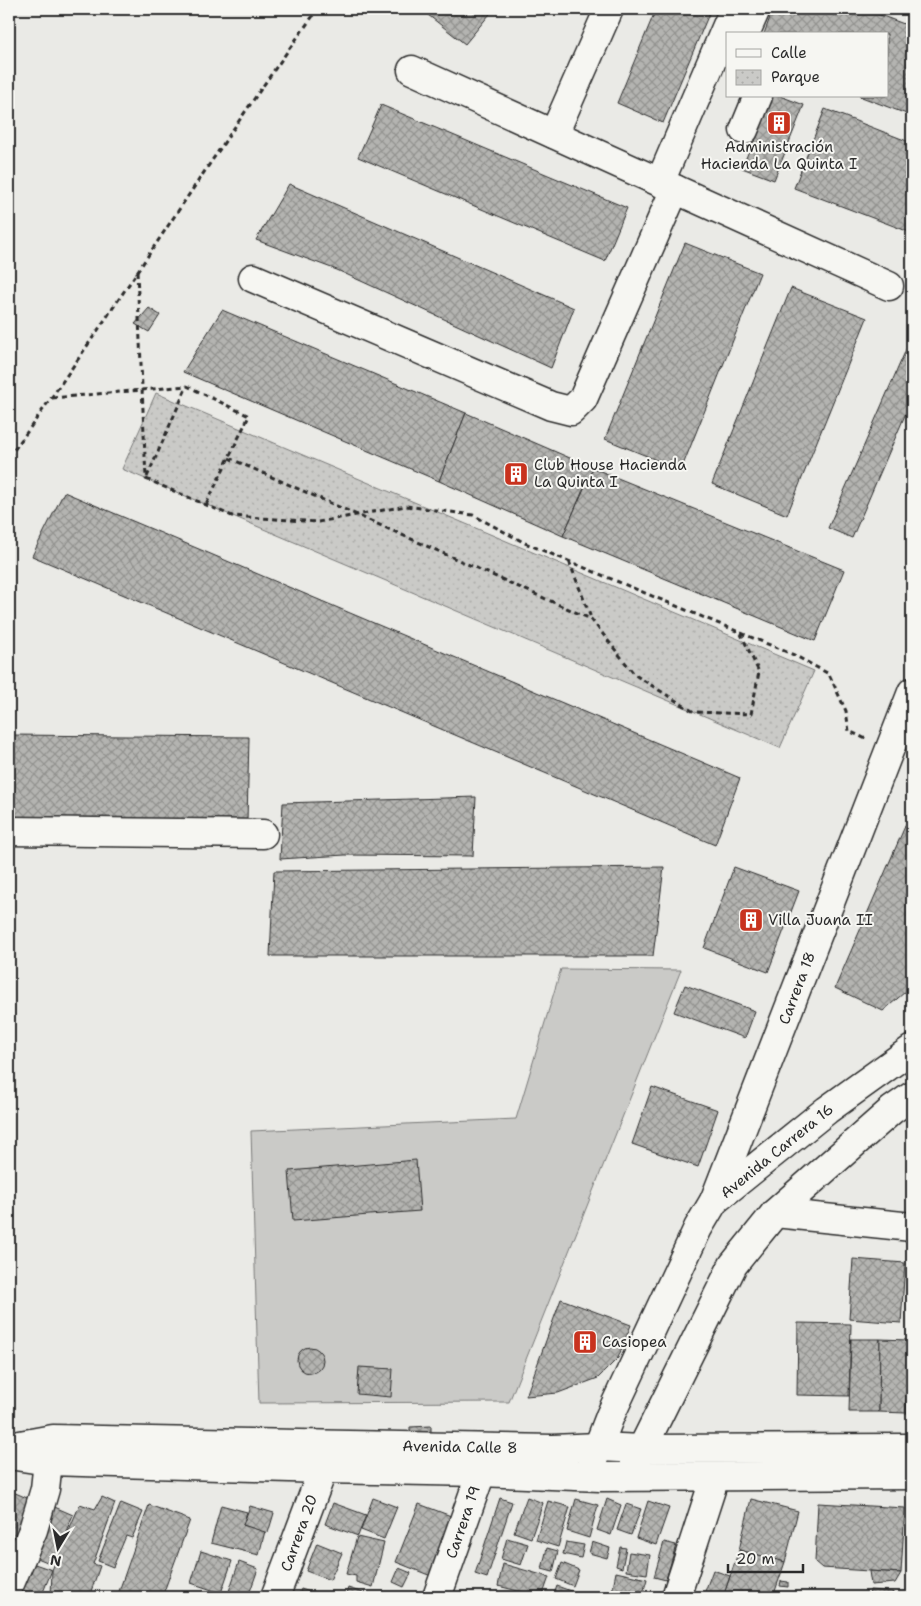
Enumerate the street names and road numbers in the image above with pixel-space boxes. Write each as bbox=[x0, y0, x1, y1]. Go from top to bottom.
street label: Carrera 18 bbox=[774, 949, 820, 1027]
street label: Avenida Carrera 16 bbox=[716, 1099, 838, 1203]
street label: Avenida Calle 8 bbox=[402, 1436, 518, 1458]
street label: Carrera 19 bbox=[441, 1483, 485, 1561]
street label: Carrera 20 bbox=[276, 1492, 322, 1574]

